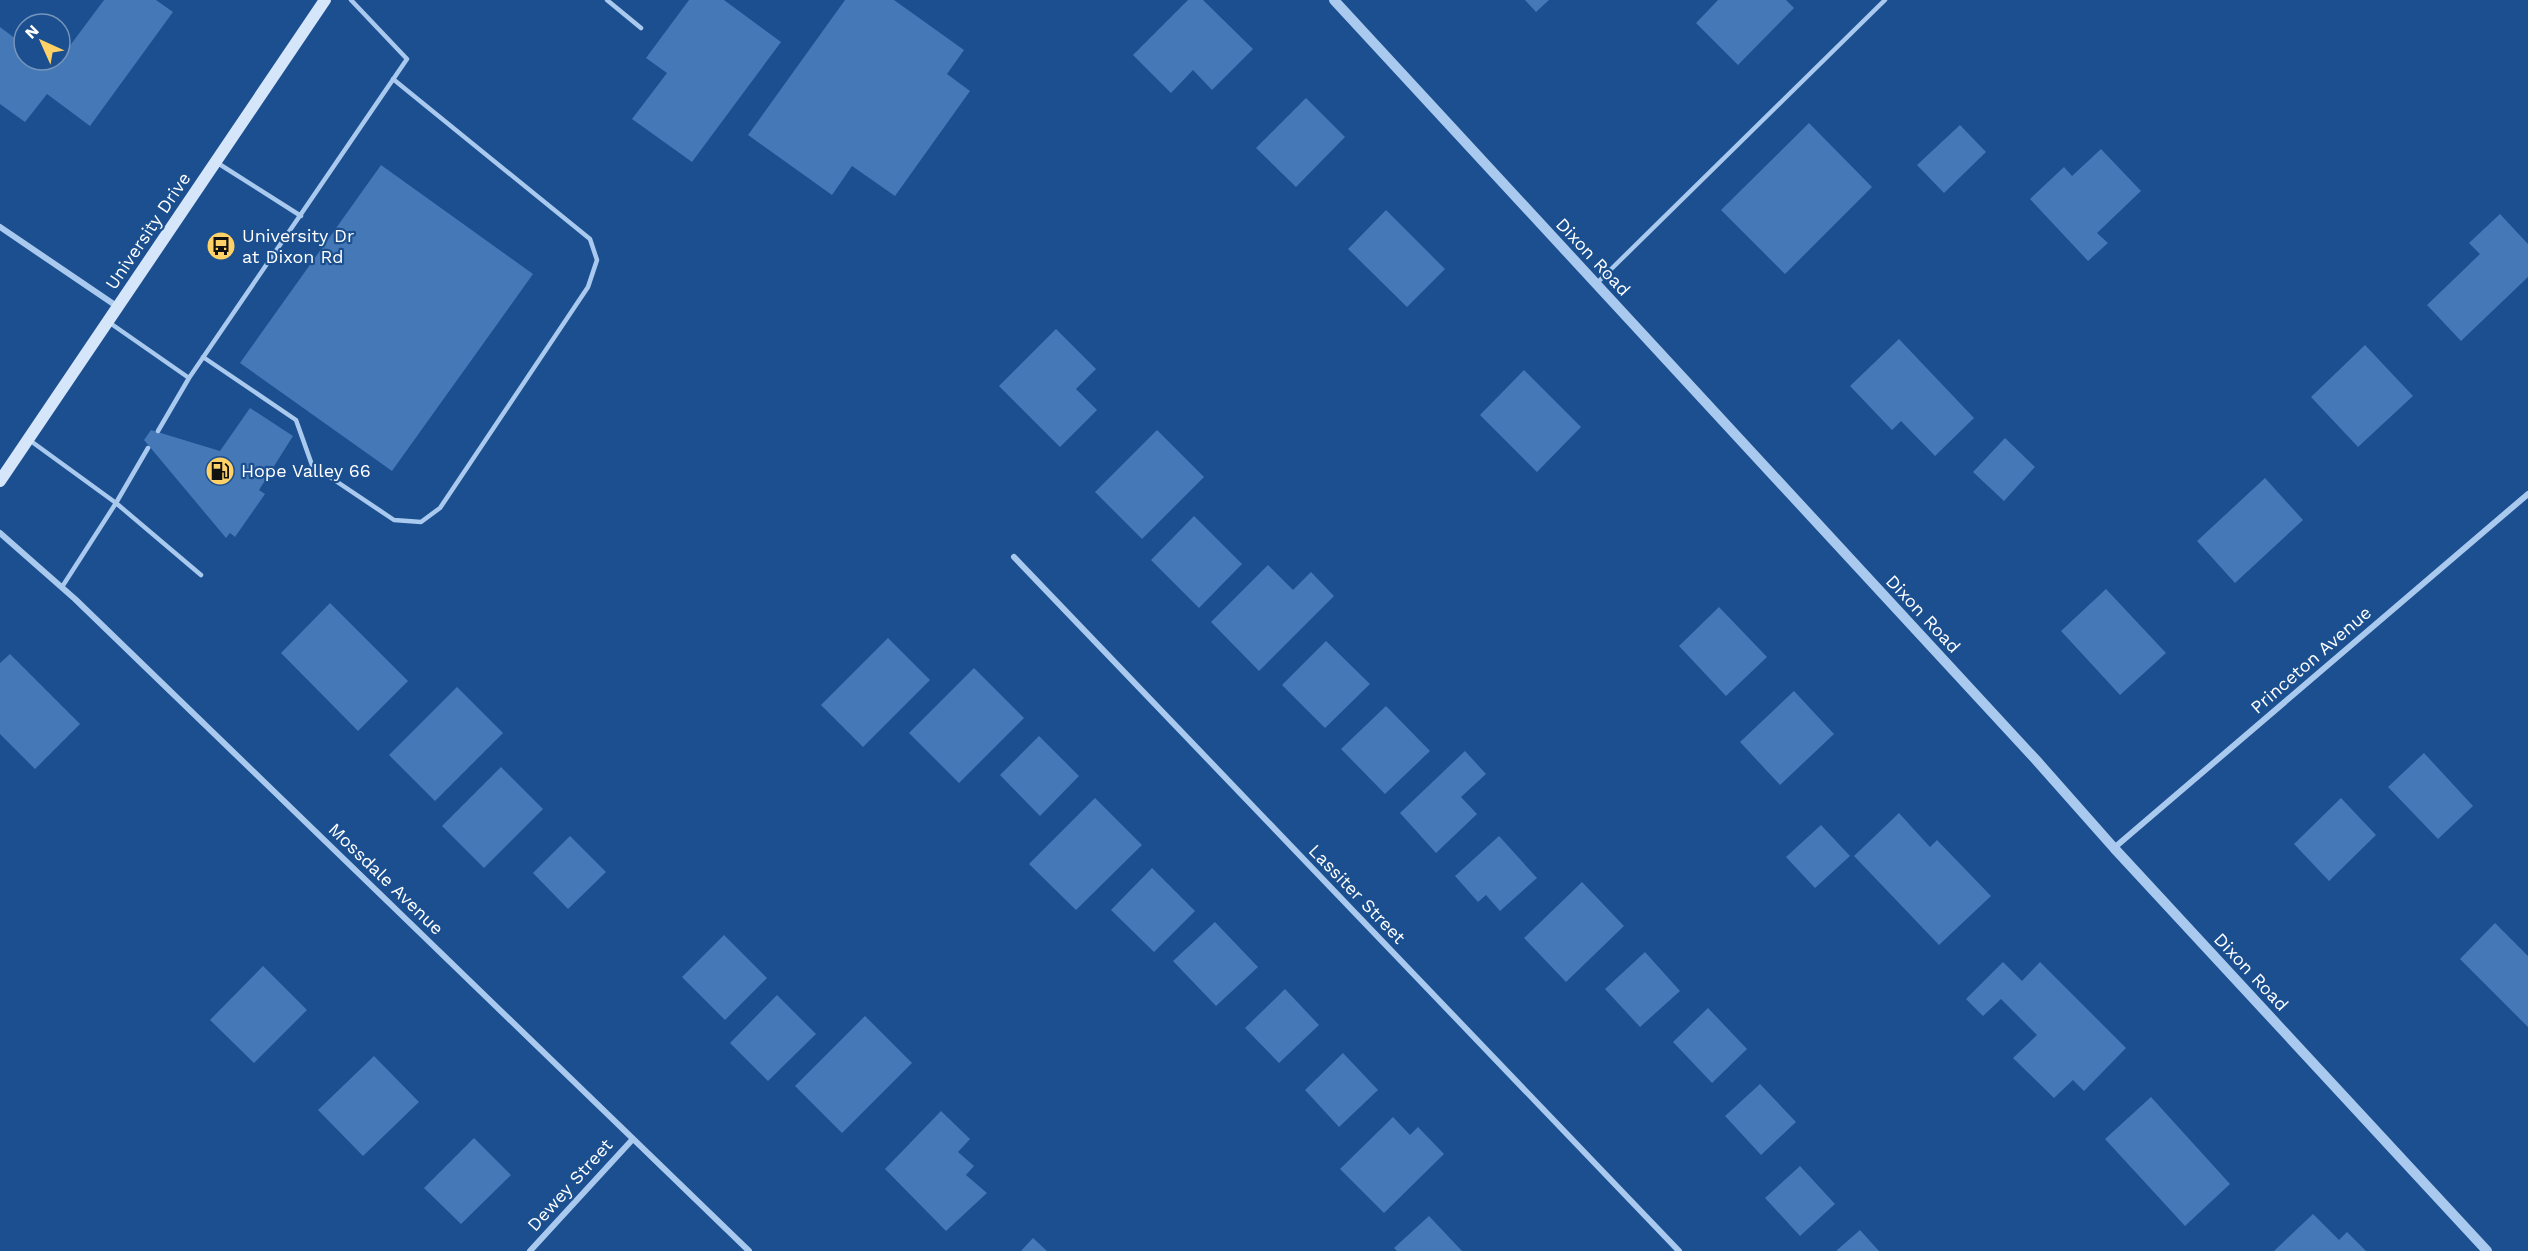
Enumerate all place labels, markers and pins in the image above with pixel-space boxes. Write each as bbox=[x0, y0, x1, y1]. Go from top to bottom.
place label: University Dr at Dixon Rd bbox=[242, 225, 354, 267]
bus stop icon: University Dr at Dixon Rd bbox=[205, 230, 237, 262]
fuel station icon: Hope Valley 66 bbox=[204, 455, 236, 487]
place label: Hope Valley 66 bbox=[241, 460, 371, 481]

